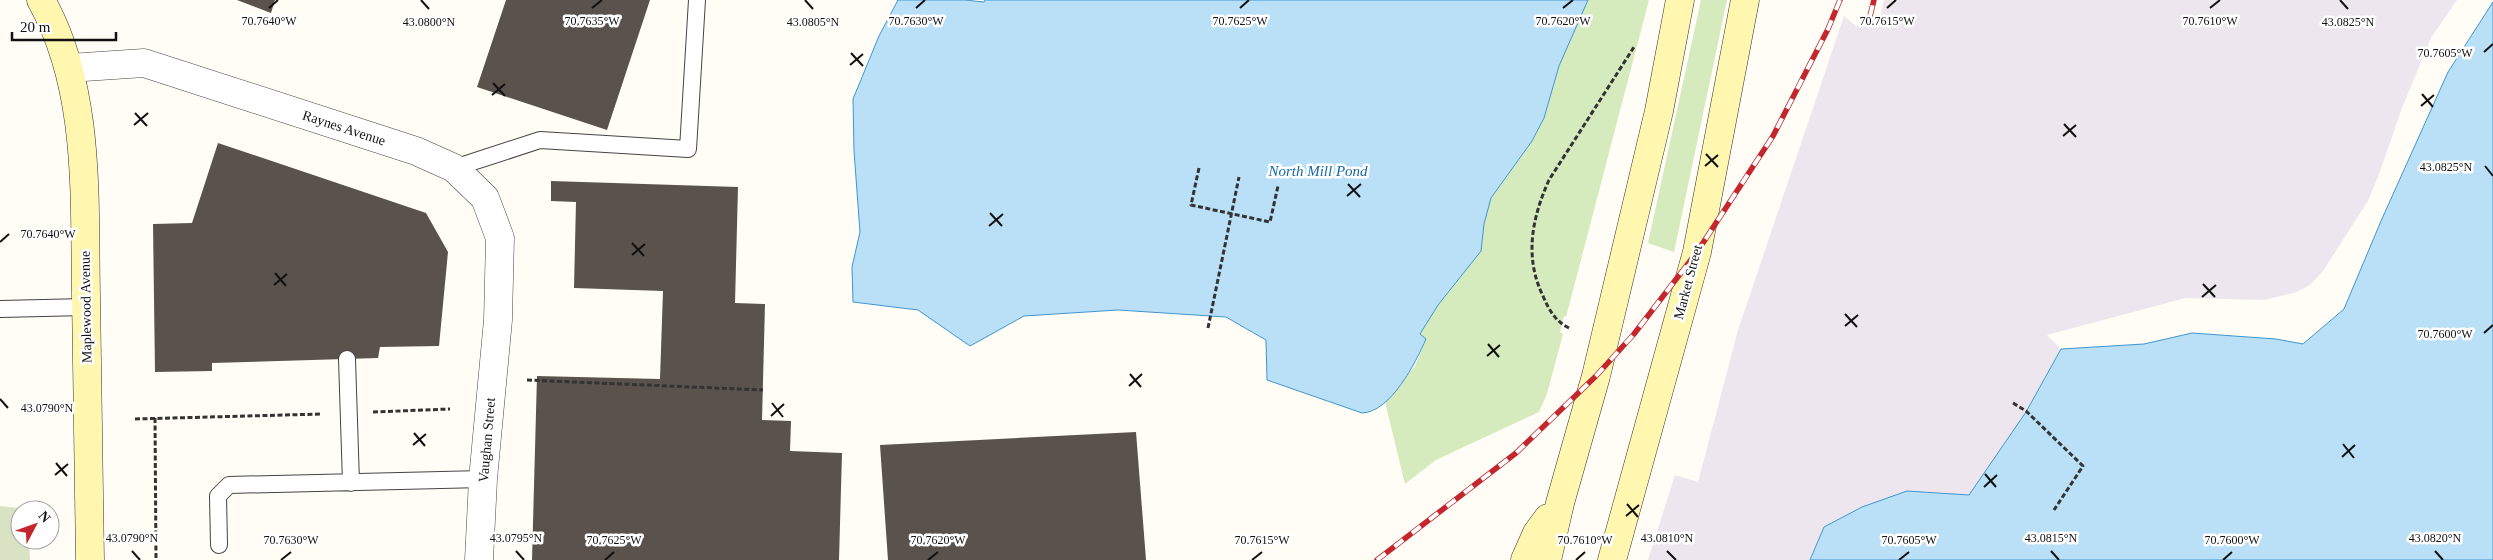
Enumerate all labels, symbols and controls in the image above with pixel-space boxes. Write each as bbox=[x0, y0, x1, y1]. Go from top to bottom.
scale bar bbox=[12, 10, 116, 42]
text: 70.7640°W bbox=[241, 14, 297, 28]
text: 70.7635°W bbox=[564, 14, 620, 28]
text: 70.7630°W bbox=[888, 14, 944, 28]
text: 70.7625°W bbox=[1212, 14, 1268, 28]
text: 70.7620°W bbox=[1535, 14, 1591, 28]
text: 70.7615°W bbox=[1859, 14, 1915, 28]
text: 70.7610°W bbox=[2182, 14, 2238, 28]
text: 43.0800°N bbox=[403, 15, 456, 29]
text: 43.0805°N bbox=[787, 15, 840, 29]
text: 43.0825°N bbox=[2322, 15, 2375, 29]
text: 20 m bbox=[20, 19, 51, 35]
text: 70.7605°W bbox=[2417, 46, 2473, 60]
street label: Raynes Avenue bbox=[301, 108, 387, 148]
text: 43.0825°N bbox=[2420, 160, 2473, 174]
water label: North Mill Pond bbox=[1267, 163, 1368, 179]
text: 70.7640°W bbox=[20, 227, 76, 241]
street label: Market Street bbox=[1671, 243, 1705, 321]
street label: Maplewood Avenue bbox=[78, 251, 94, 363]
text: 70.7600°W bbox=[2417, 327, 2473, 341]
street label: Vaughan Street bbox=[476, 397, 498, 483]
text: 43.0790°N bbox=[21, 401, 74, 415]
north arrow bbox=[10, 500, 60, 550]
text: N bbox=[35, 508, 53, 526]
text: 43.0790°N bbox=[106, 531, 159, 545]
text: 43.0795°N bbox=[490, 531, 543, 545]
text: 43.0810°N bbox=[1641, 531, 1694, 545]
text: 43.0815°N bbox=[2025, 531, 2078, 545]
text: 43.0820°N bbox=[2409, 531, 2462, 545]
text: 70.7630°W bbox=[263, 533, 319, 547]
text: 70.7625°W bbox=[586, 533, 642, 547]
text: 70.7620°W bbox=[910, 533, 966, 547]
text: 70.7615°W bbox=[1234, 533, 1290, 547]
text: 70.7610°W bbox=[1557, 533, 1613, 547]
text: 70.7605°W bbox=[1881, 533, 1937, 547]
text: 70.7600°W bbox=[2204, 533, 2260, 547]

